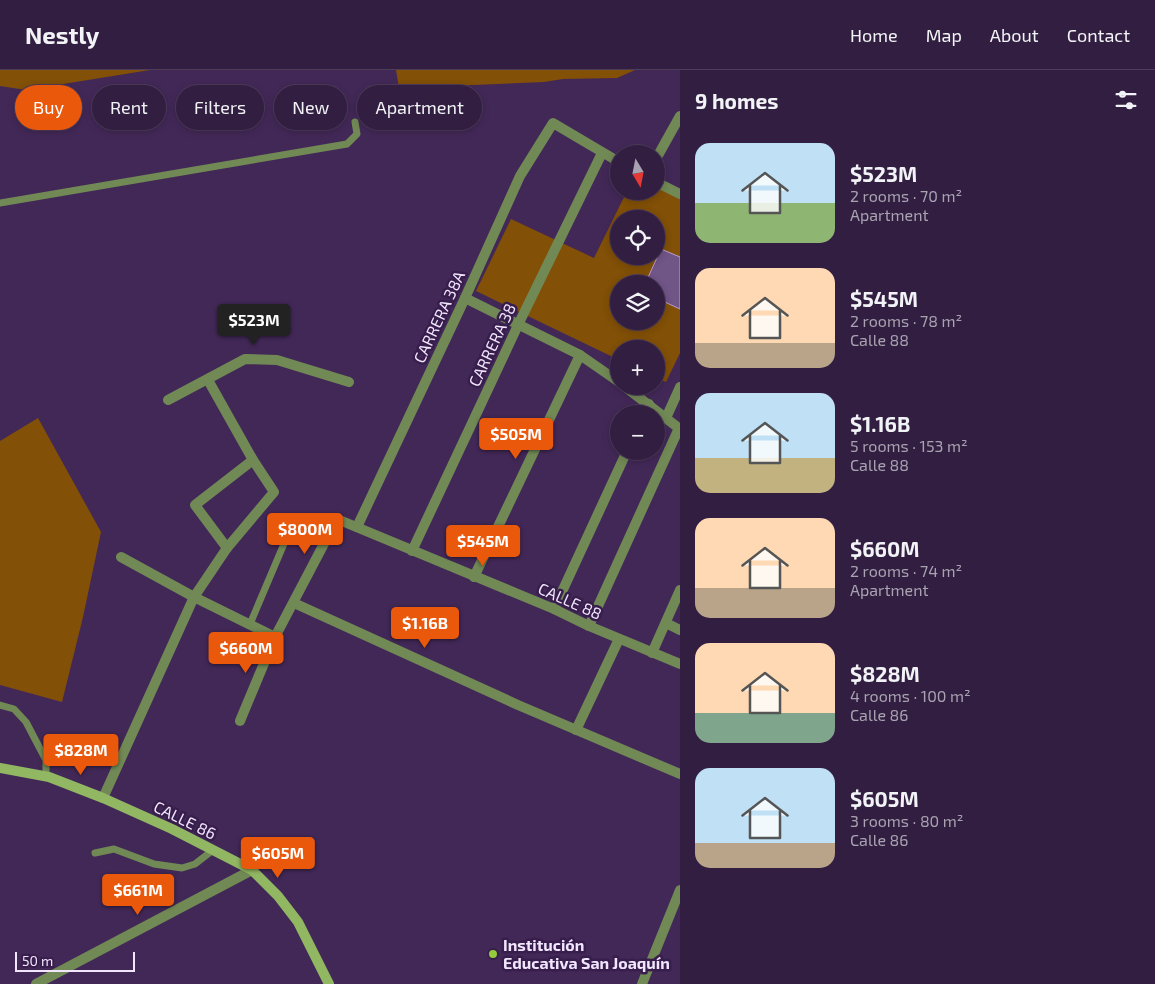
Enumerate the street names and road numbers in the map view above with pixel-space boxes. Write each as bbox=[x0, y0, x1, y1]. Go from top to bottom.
street label: CARRERA 38A bbox=[409, 268, 468, 366]
street label: CARRERA 38 bbox=[464, 300, 519, 389]
street label: CALLE 88 bbox=[536, 578, 605, 623]
street label: CALLE 86 bbox=[151, 796, 219, 843]

